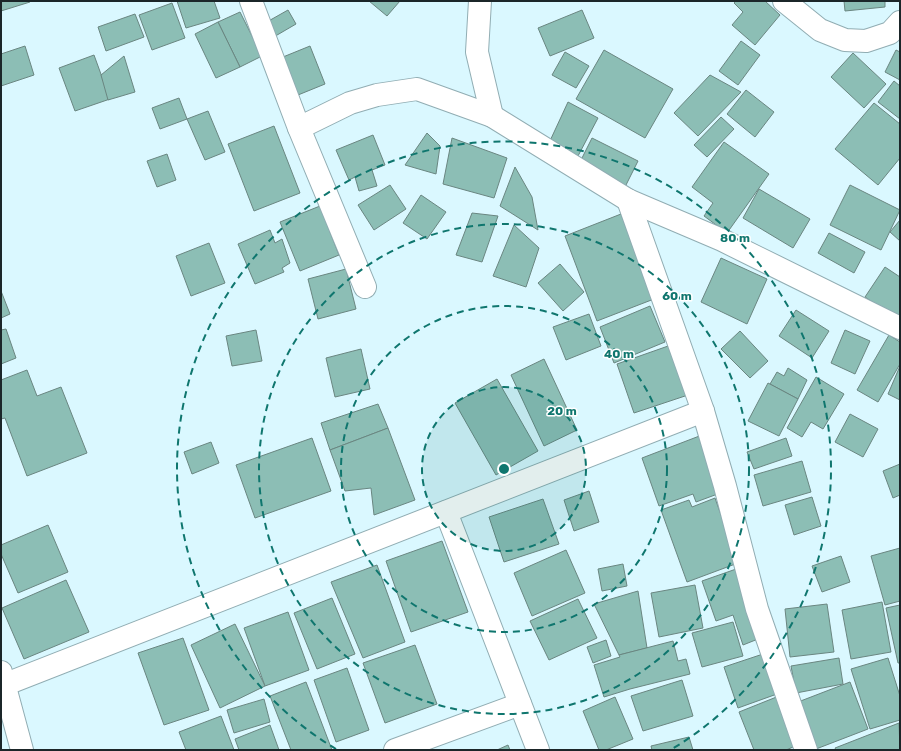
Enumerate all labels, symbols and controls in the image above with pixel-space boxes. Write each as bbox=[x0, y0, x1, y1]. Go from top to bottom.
text: 80 m bbox=[720, 231, 750, 245]
text: 60 m bbox=[662, 289, 692, 303]
text: 40 m bbox=[604, 347, 634, 361]
text: 20 m bbox=[547, 404, 577, 418]
centre of rings bbox=[497, 462, 511, 476]

